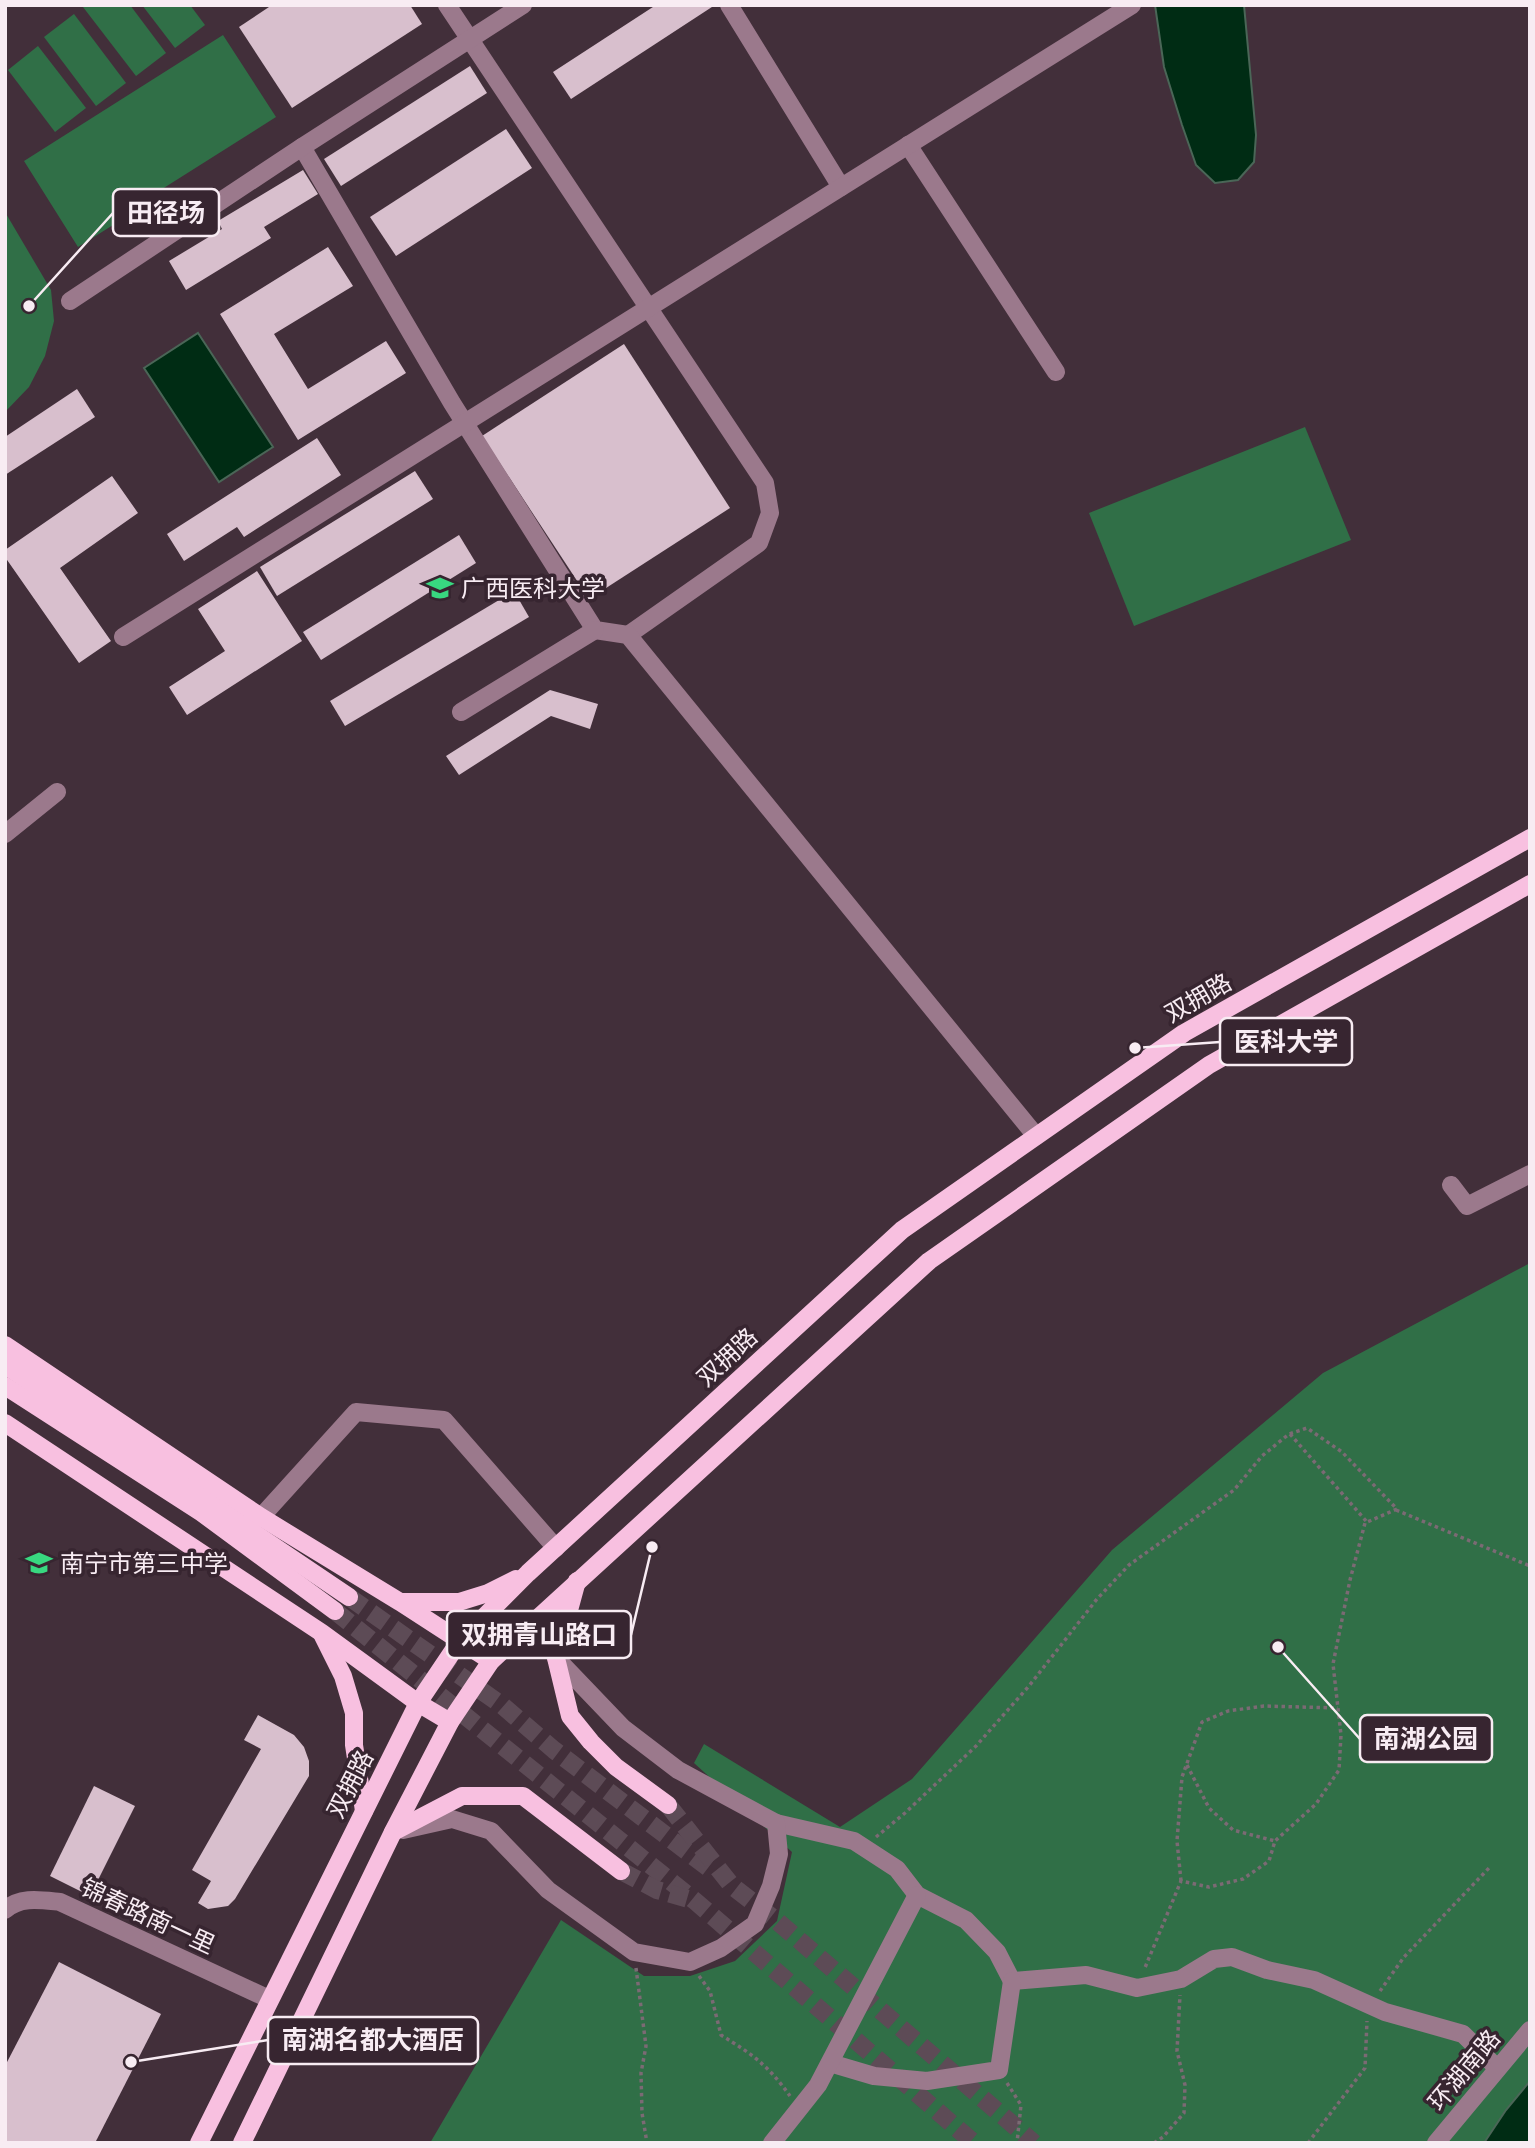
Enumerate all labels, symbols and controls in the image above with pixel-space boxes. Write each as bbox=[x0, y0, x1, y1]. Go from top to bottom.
callout: 田径场 bbox=[113, 189, 219, 236]
text: 田径场 bbox=[127, 197, 205, 229]
school or university icon: 广西医科大学 bbox=[425, 573, 455, 603]
place label: 广西医科大学 bbox=[461, 574, 605, 603]
street label: 双拥路 bbox=[1160, 967, 1236, 1029]
callout: 医科大学 bbox=[1220, 1018, 1352, 1065]
text: 医科大学 bbox=[1234, 1026, 1338, 1058]
street label: 双拥路 bbox=[691, 1322, 763, 1392]
school or university icon: 南宁市第三中学 bbox=[24, 1548, 54, 1578]
place label: 南宁市第三中学 bbox=[60, 1549, 228, 1578]
callout: 双拥青山路口 bbox=[447, 1611, 631, 1658]
text: 双拥青山路口 bbox=[461, 1619, 617, 1651]
callout: 南湖公园 bbox=[1360, 1715, 1492, 1762]
text: 南湖公园 bbox=[1374, 1723, 1478, 1755]
street label: 双拥路 bbox=[321, 1745, 379, 1823]
street label: 锦春路南一里 bbox=[77, 1872, 219, 1960]
callout: 南湖名都大酒㕆 bbox=[268, 2017, 478, 2064]
text: 南湖名都大酒㕆 bbox=[282, 2024, 464, 2056]
street label: 环湖南路 bbox=[1422, 2024, 1506, 2116]

